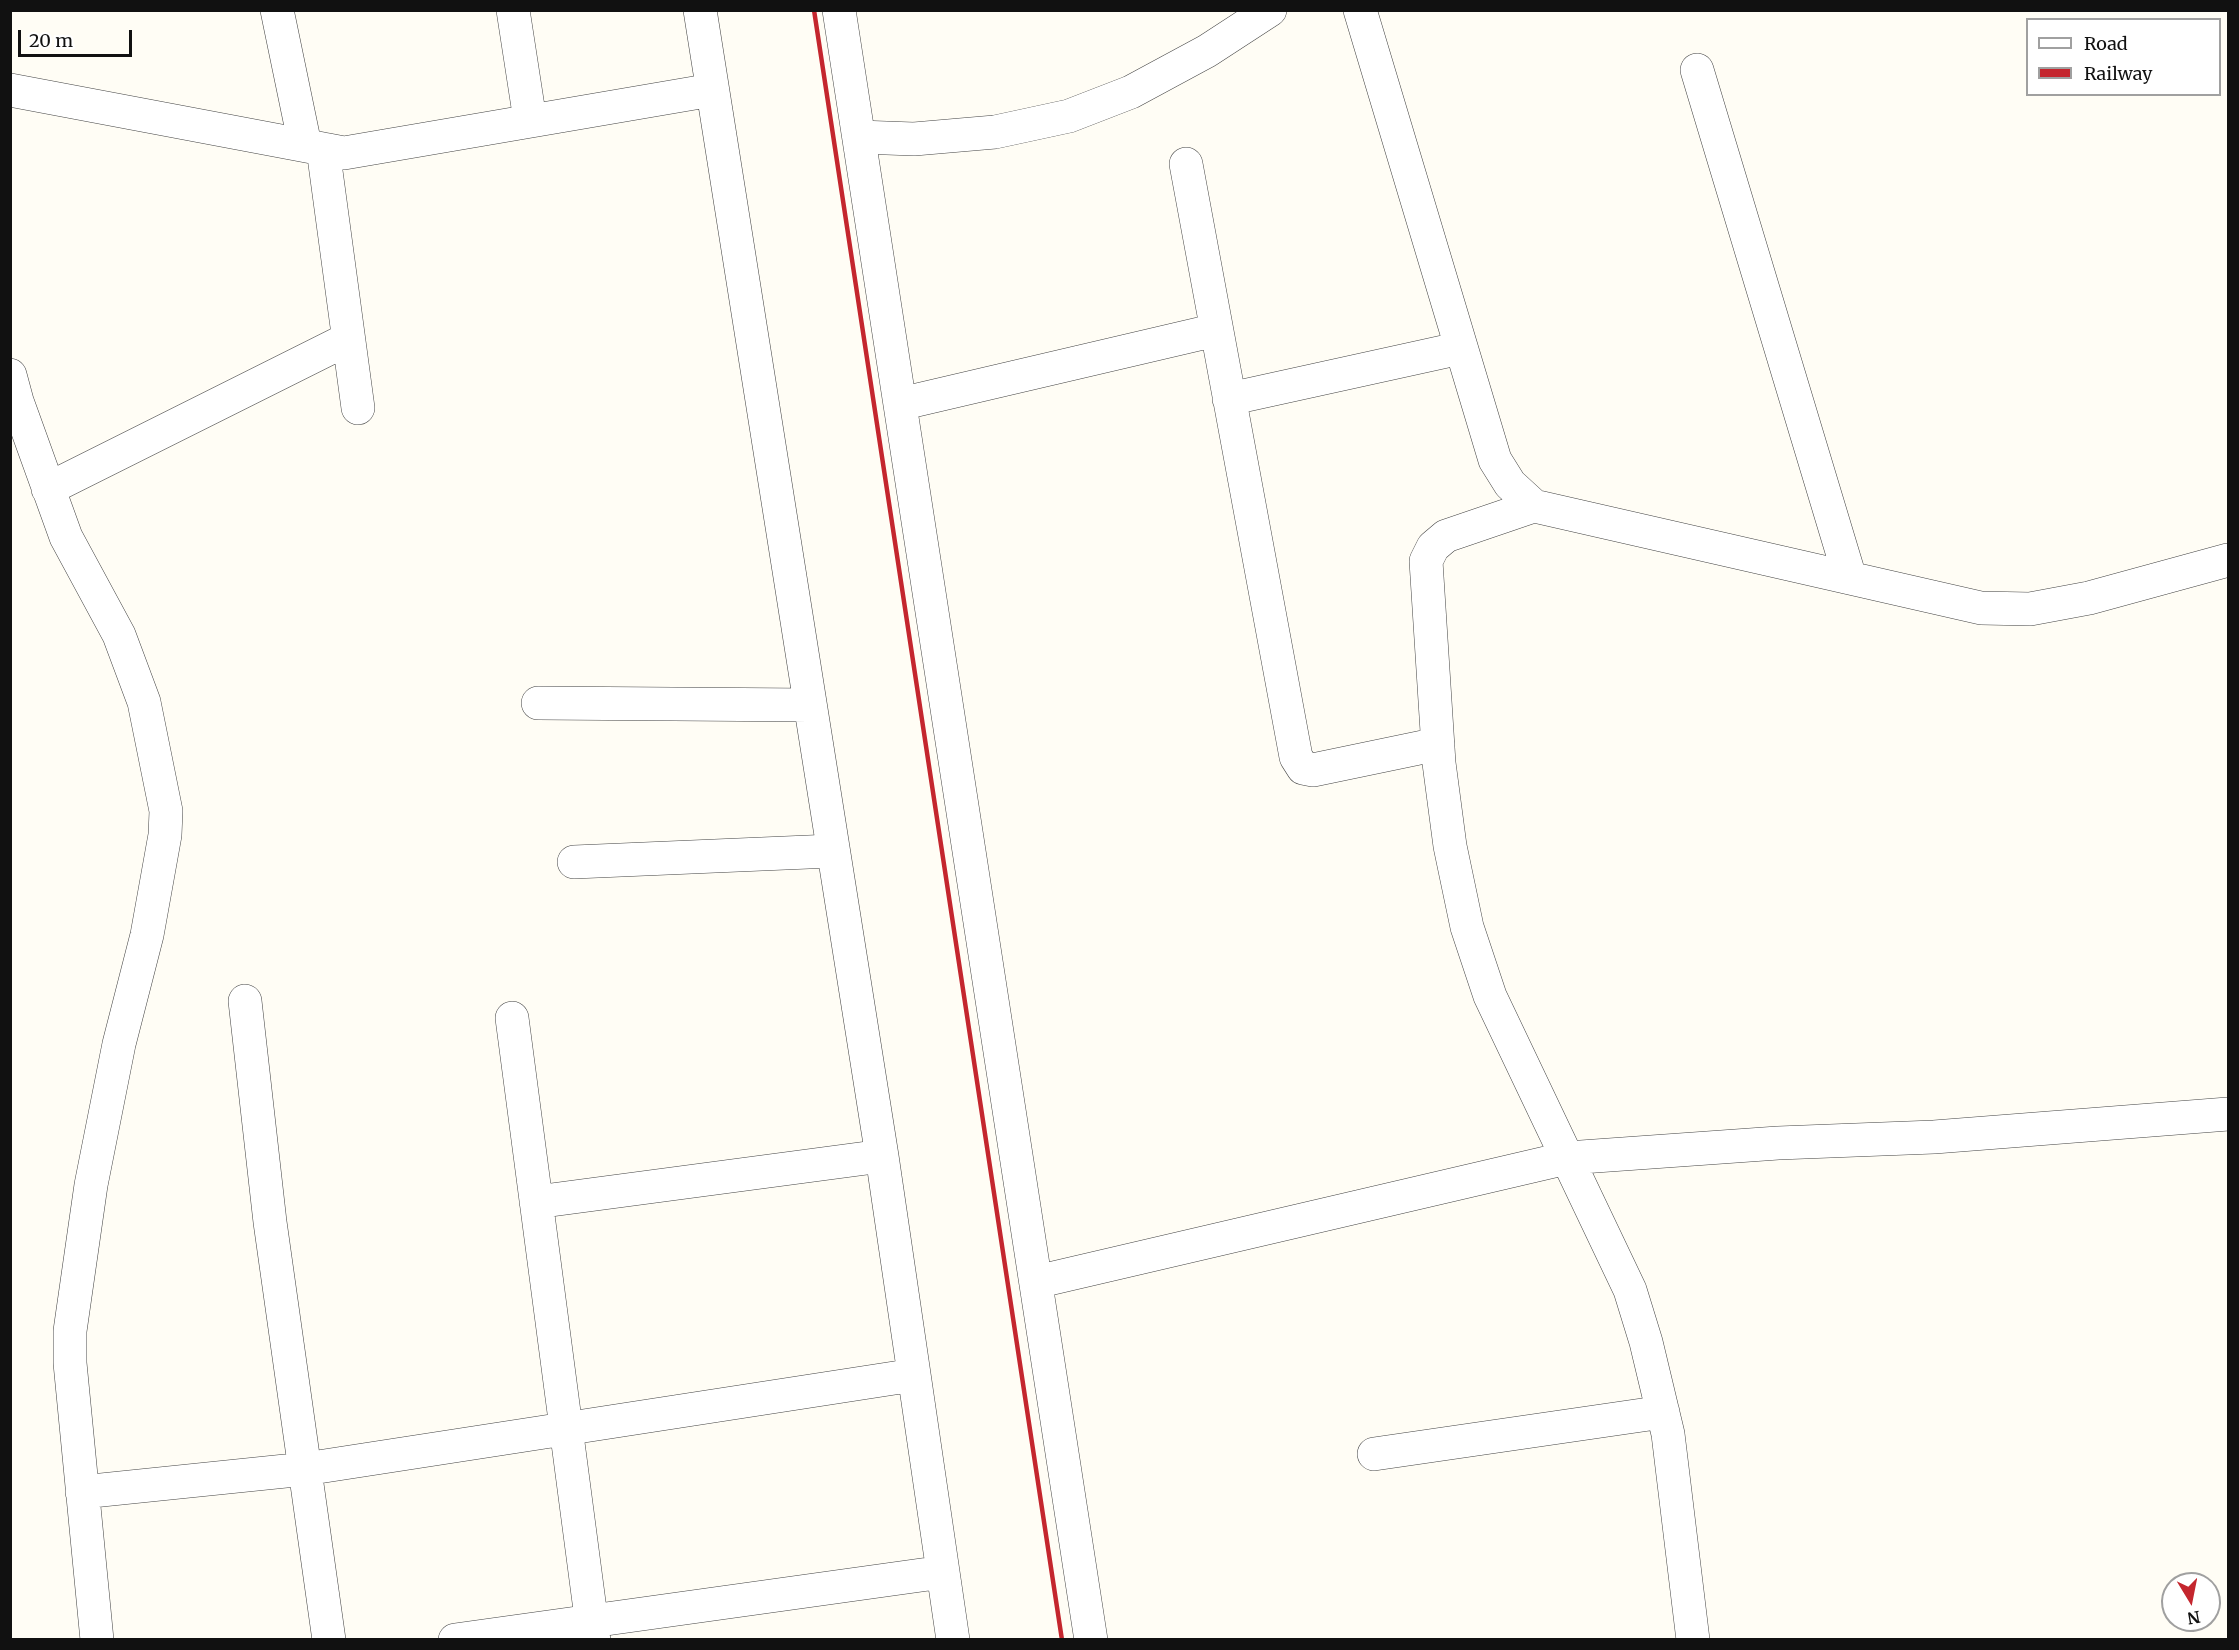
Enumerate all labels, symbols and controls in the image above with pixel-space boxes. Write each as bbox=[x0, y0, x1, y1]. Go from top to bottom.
scale bar bbox=[21, 18, 135, 56]
legend bbox=[2026, 18, 2221, 96]
text: 20 m bbox=[29, 29, 73, 52]
text: Road bbox=[2084, 32, 2128, 55]
text: Railway bbox=[2084, 62, 2152, 85]
north arrow bbox=[2161, 1572, 2221, 1632]
text: N bbox=[2186, 1607, 2202, 1629]

